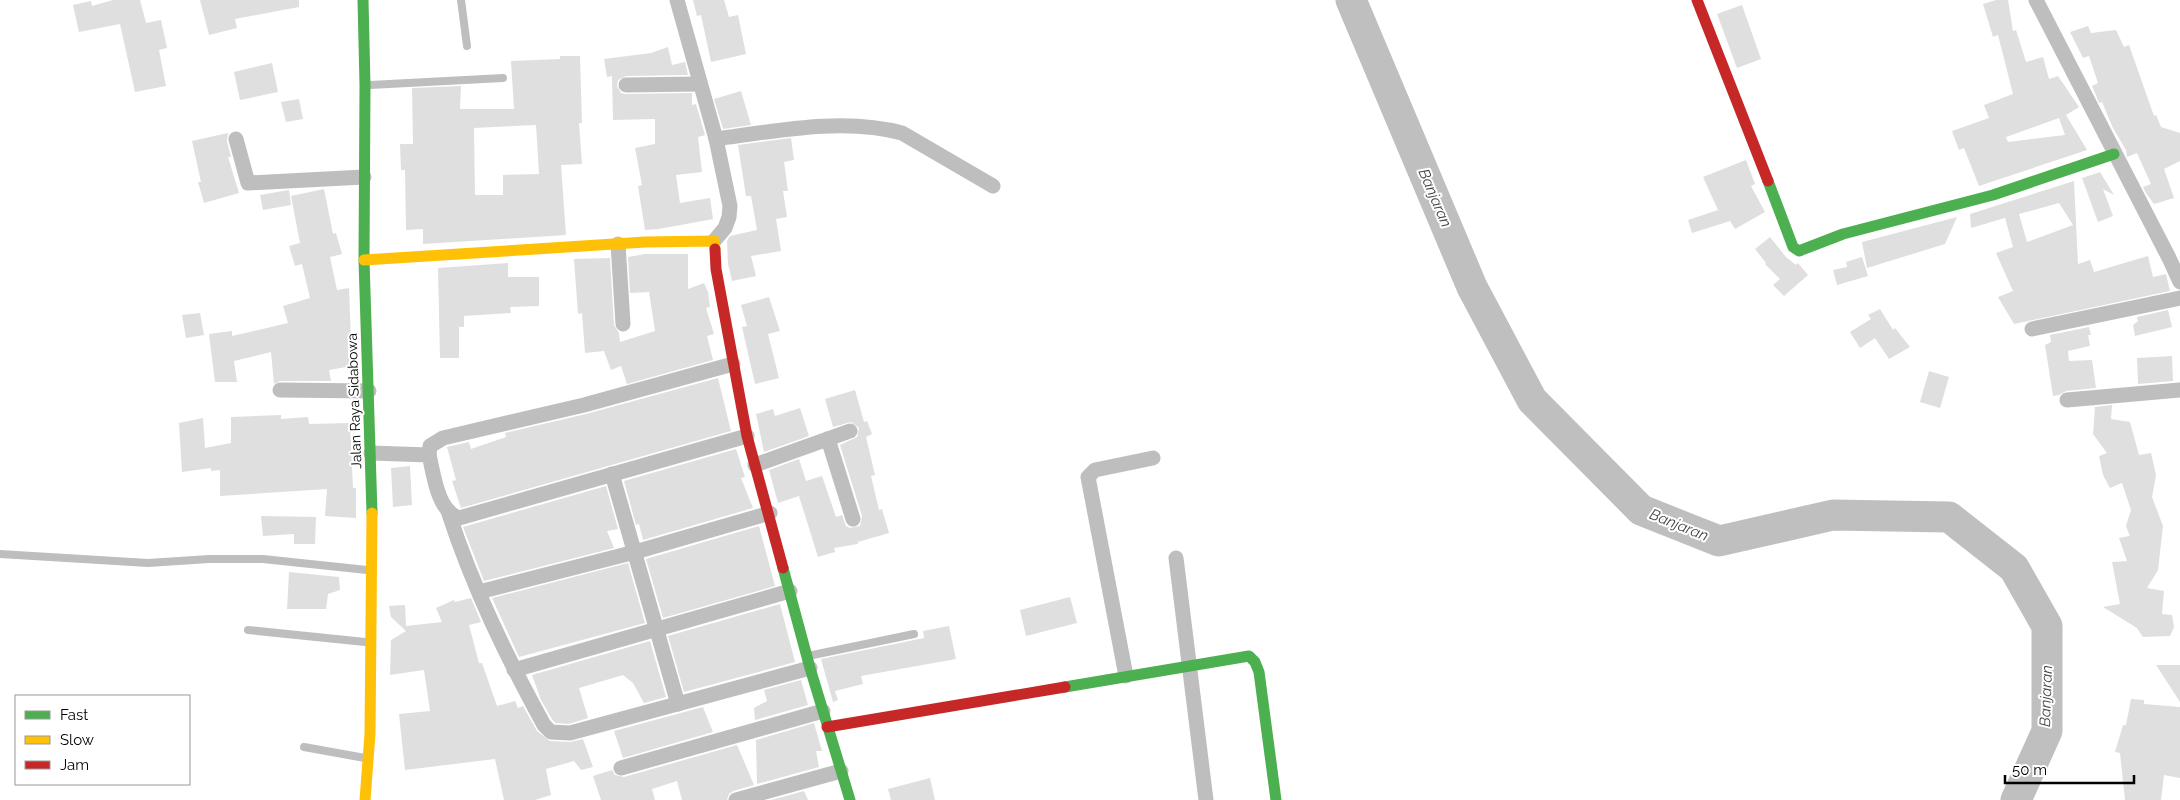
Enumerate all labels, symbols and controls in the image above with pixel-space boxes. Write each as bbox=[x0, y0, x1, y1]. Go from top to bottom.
water label: Banjaran bbox=[1415, 166, 1455, 230]
street label: Jalan Raya Sidabowa bbox=[344, 333, 364, 469]
water label: Banjaran bbox=[1647, 505, 1711, 545]
water label: Banjaran bbox=[2036, 665, 2056, 727]
legend bbox=[15, 695, 190, 785]
text: Fast bbox=[60, 706, 88, 724]
text: Slow bbox=[60, 731, 94, 749]
scale bar bbox=[2005, 752, 2134, 784]
text: Jam bbox=[60, 756, 89, 774]
text: 50 m bbox=[2012, 761, 2047, 779]

